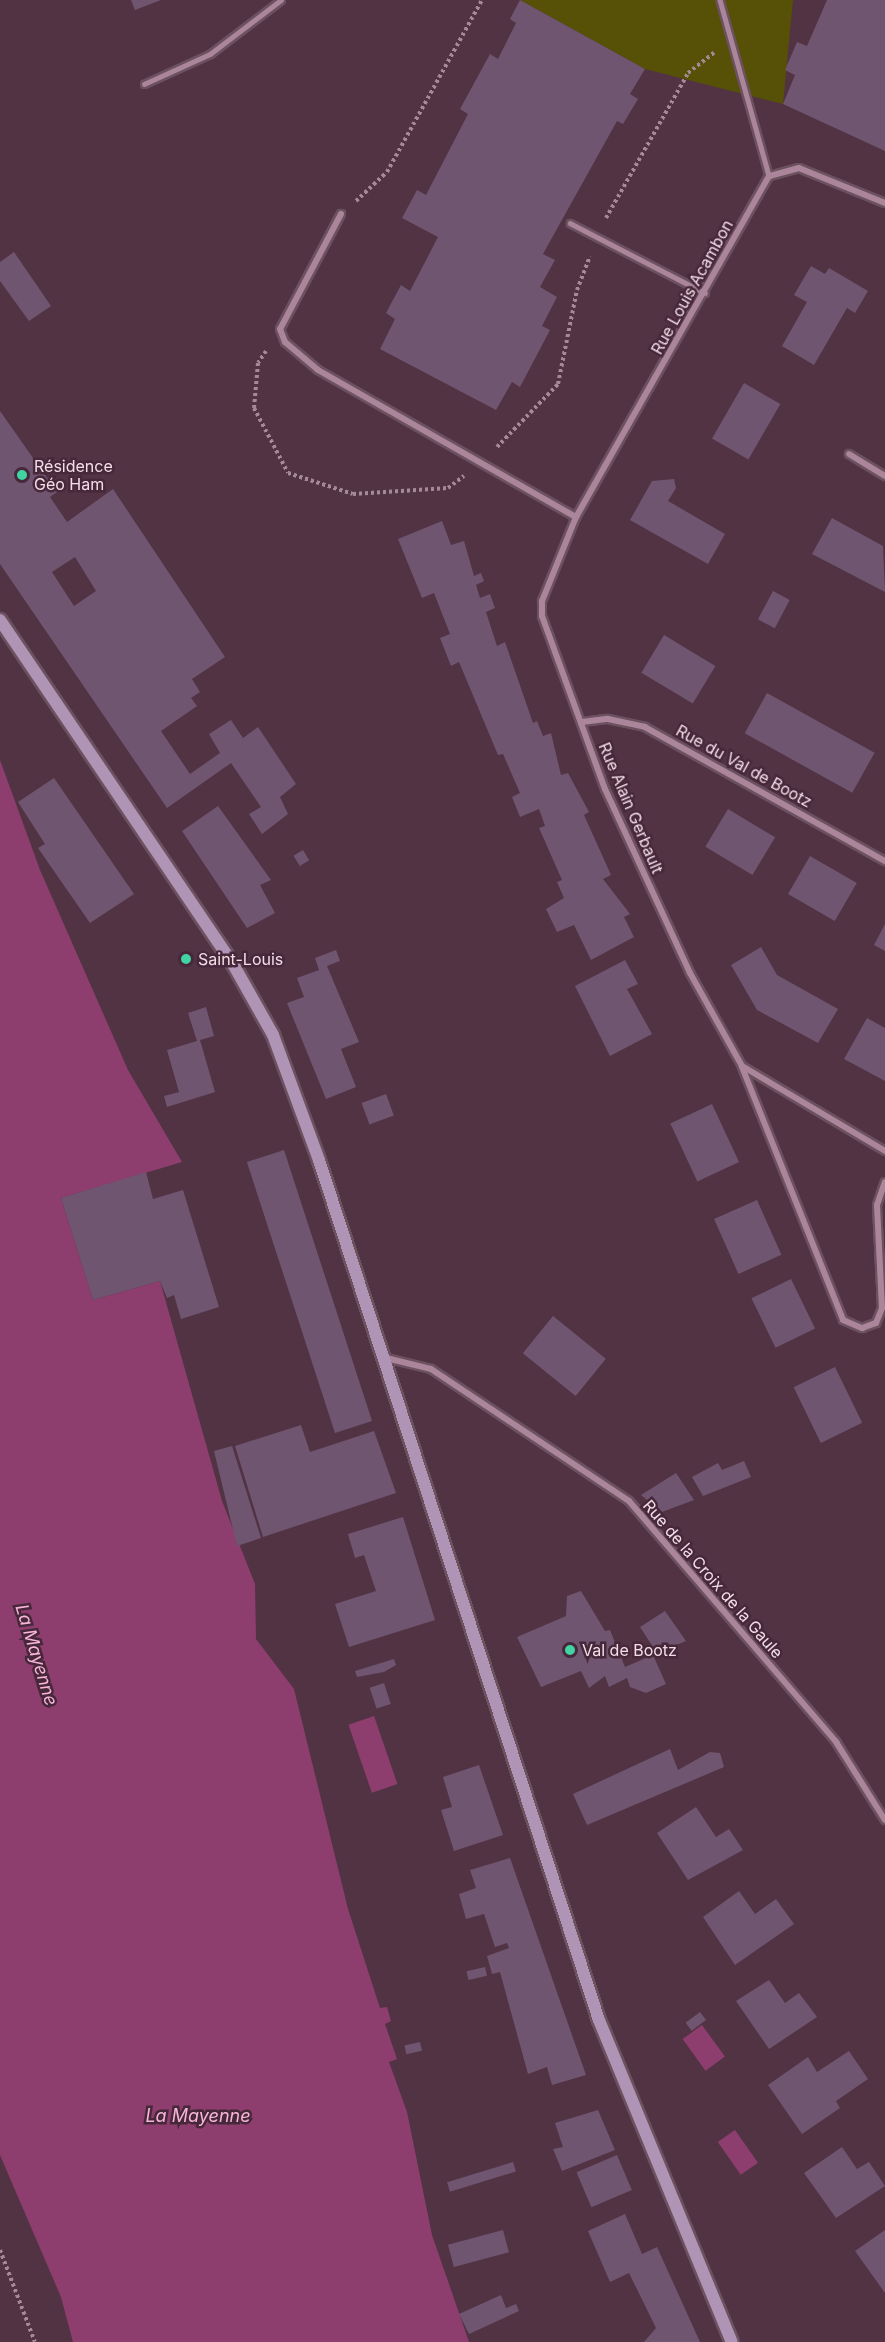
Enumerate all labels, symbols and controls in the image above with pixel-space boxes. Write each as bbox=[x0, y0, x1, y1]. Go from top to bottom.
street label: Rue Louis Acambon bbox=[647, 216, 737, 358]
place label: Résidence Géo Ham bbox=[34, 456, 113, 494]
marker: Résidence Géo Ham bbox=[15, 468, 29, 482]
street label: Rue du Val de Bootz bbox=[673, 721, 815, 811]
street label: Rue Alain Gerbault bbox=[595, 740, 667, 876]
place label: Saint-Louis bbox=[198, 949, 283, 969]
marker: Saint-Louis bbox=[179, 952, 193, 966]
street label: Rue de la Croix de la Gaule bbox=[639, 1496, 787, 1662]
water label: La Mayenne bbox=[10, 1602, 62, 1708]
place label: Val de Bootz bbox=[582, 1640, 677, 1660]
marker: Val de Bootz bbox=[563, 1643, 577, 1657]
water label: La Mayenne bbox=[145, 2105, 251, 2127]

